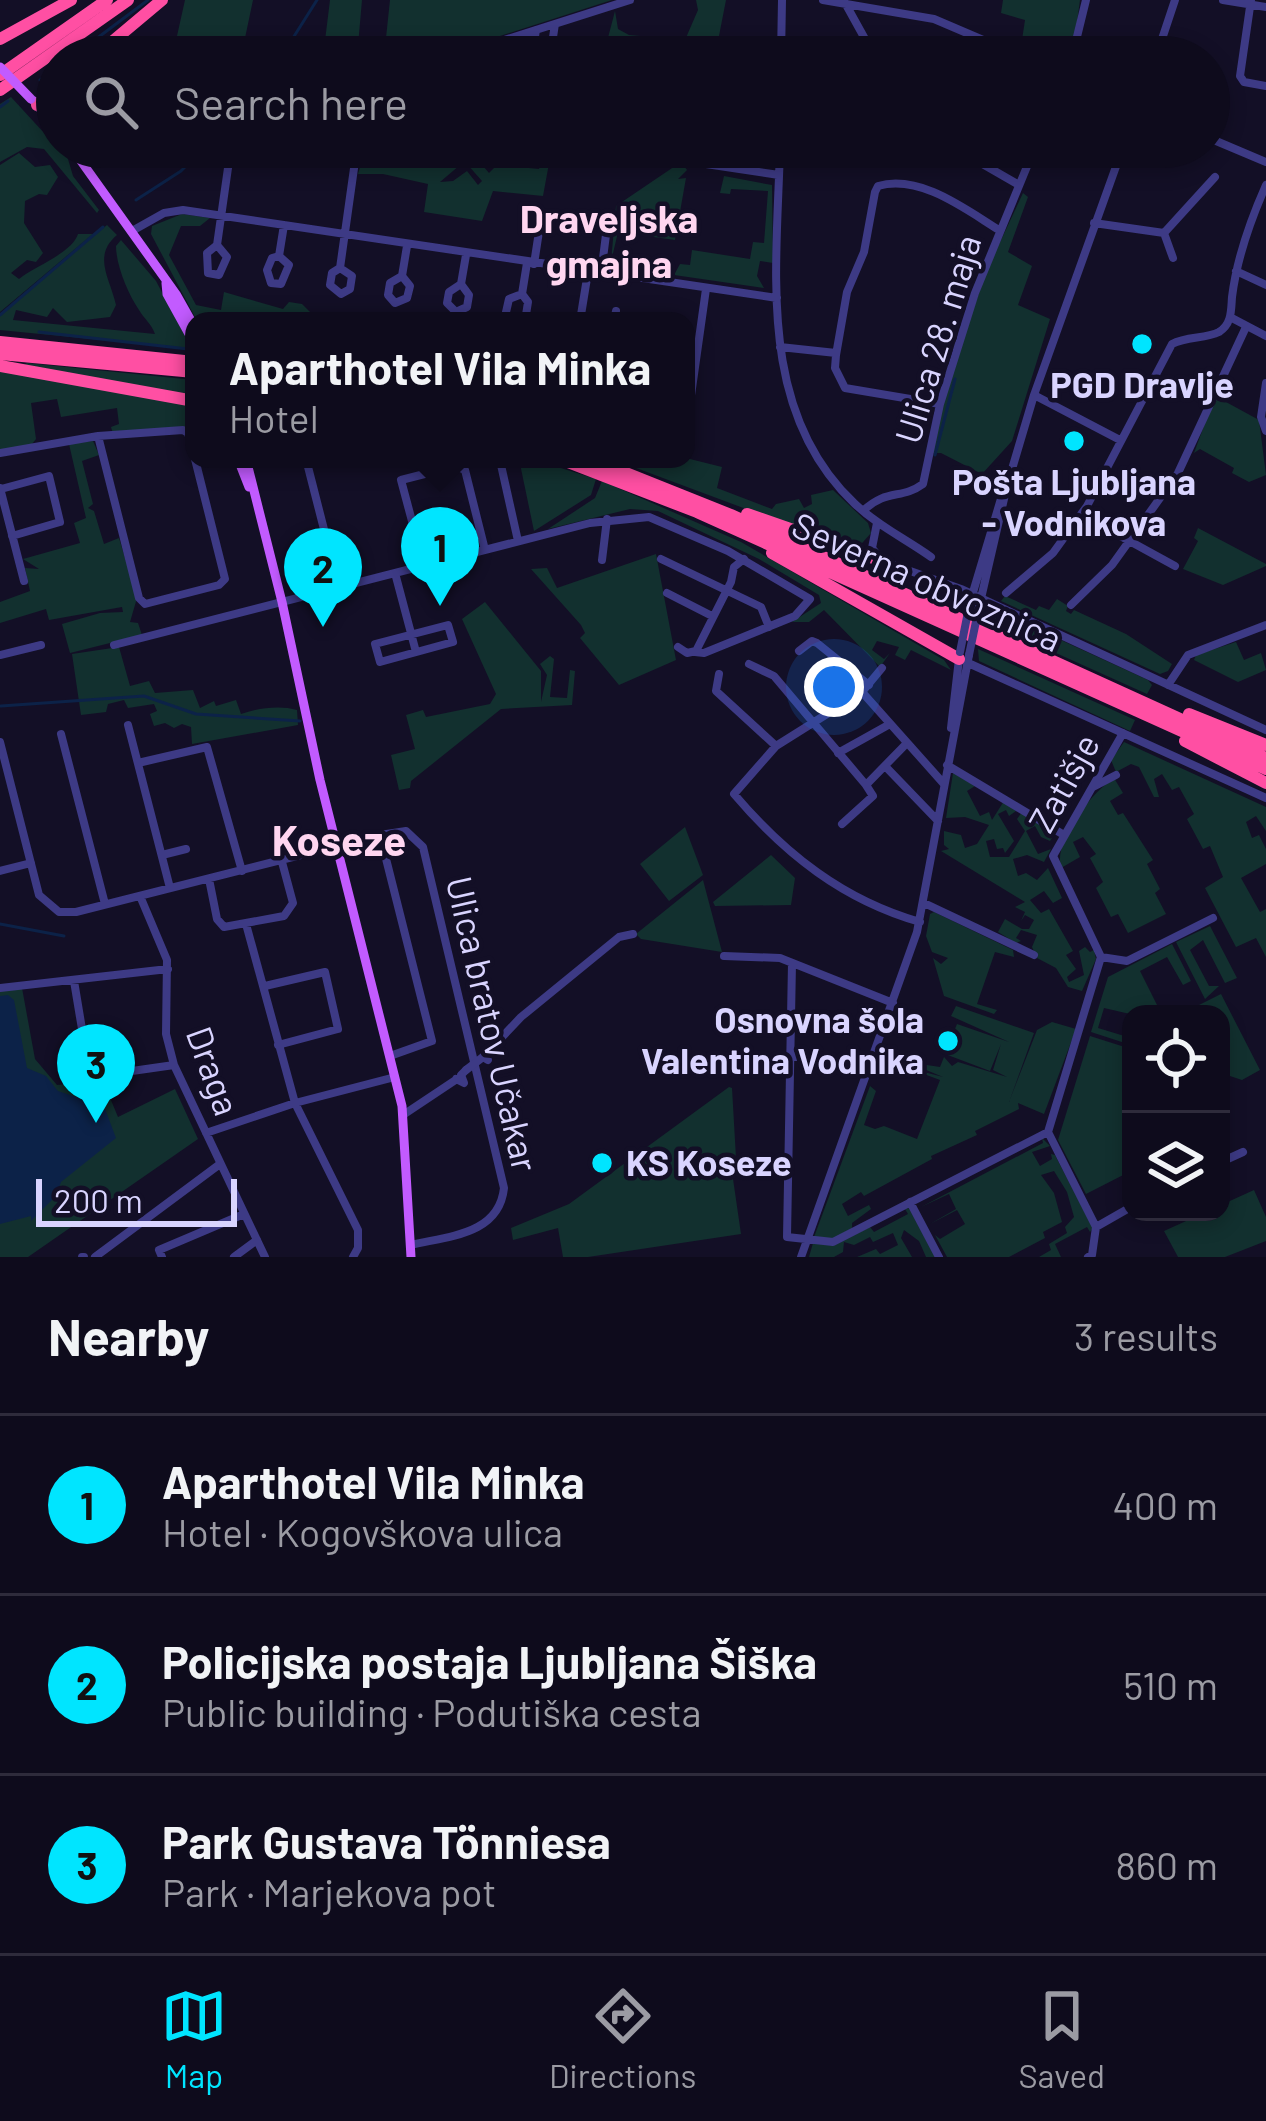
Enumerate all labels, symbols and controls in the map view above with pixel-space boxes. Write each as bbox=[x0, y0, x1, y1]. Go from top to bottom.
search box bbox=[36, 36, 1230, 168]
icon: search bbox=[78, 69, 144, 135]
text: Search here bbox=[174, 75, 408, 129]
district label: Draveljska gmajna bbox=[520, 194, 698, 286]
street label: Ulica 28. maja bbox=[884, 229, 989, 448]
popup bbox=[185, 312, 695, 468]
marker: PGD Dravlje bbox=[1129, 331, 1155, 357]
text: Aparthotel Vila Minka bbox=[229, 340, 651, 394]
place label: PGD Dravlje bbox=[1050, 362, 1234, 405]
text: Hotel bbox=[229, 394, 319, 441]
marker: Pošta Ljubljana - Vodnikova bbox=[1061, 428, 1087, 454]
place label: Pošta Ljubljana - Vodnikova bbox=[952, 459, 1196, 543]
street label: Severna obvoznica bbox=[786, 502, 1069, 659]
pin: 1 bbox=[401, 507, 479, 606]
pin: 2 bbox=[284, 528, 362, 627]
your location bbox=[804, 657, 864, 717]
street label: Zatišje bbox=[1018, 726, 1107, 839]
district label: Koseze bbox=[272, 814, 406, 864]
street label: Ulica bratov Učakar bbox=[439, 872, 548, 1175]
place label: Osnovna šola Valentina Vodnika bbox=[641, 997, 924, 1081]
map controls bbox=[1122, 1005, 1230, 1221]
button: locate bbox=[1122, 1005, 1230, 1113]
street label: Draga bbox=[179, 1020, 250, 1121]
pin: 3 bbox=[57, 1024, 135, 1123]
marker: Osnovna šola Valentina Vodnika bbox=[935, 1028, 961, 1054]
button: layers bbox=[1122, 1113, 1230, 1221]
place label: KS Koseze bbox=[626, 1140, 792, 1183]
marker: KS Koseze bbox=[589, 1150, 615, 1176]
scale bar bbox=[36, 1173, 237, 1226]
text: 200 m bbox=[54, 1180, 143, 1220]
text: Nearby bbox=[48, 1305, 209, 1366]
text: 3 results bbox=[1074, 1312, 1218, 1359]
text: Aparthotel Vila Minka bbox=[162, 1454, 585, 1508]
text: 1 bbox=[80, 1481, 94, 1528]
text: 400 m bbox=[1112, 1481, 1218, 1528]
text: Hotel · Kogovškova ulica bbox=[162, 1508, 563, 1555]
text: Policijska postaja Ljubljana Šiška bbox=[162, 1634, 817, 1688]
text: 2 bbox=[76, 1661, 98, 1708]
text: 510 m bbox=[1123, 1661, 1218, 1708]
text: Public building · Podutiška cesta bbox=[162, 1688, 702, 1735]
text: Park Gustava Tönniesa bbox=[162, 1814, 611, 1868]
text: 3 bbox=[76, 1841, 98, 1888]
text: 860 m bbox=[1116, 1841, 1218, 1888]
text: Park · Marjekova pot bbox=[162, 1868, 496, 1915]
tab: Map bbox=[161, 1983, 227, 2095]
tab: Directions bbox=[549, 1983, 696, 2095]
tab: Saved bbox=[1018, 1983, 1105, 2095]

